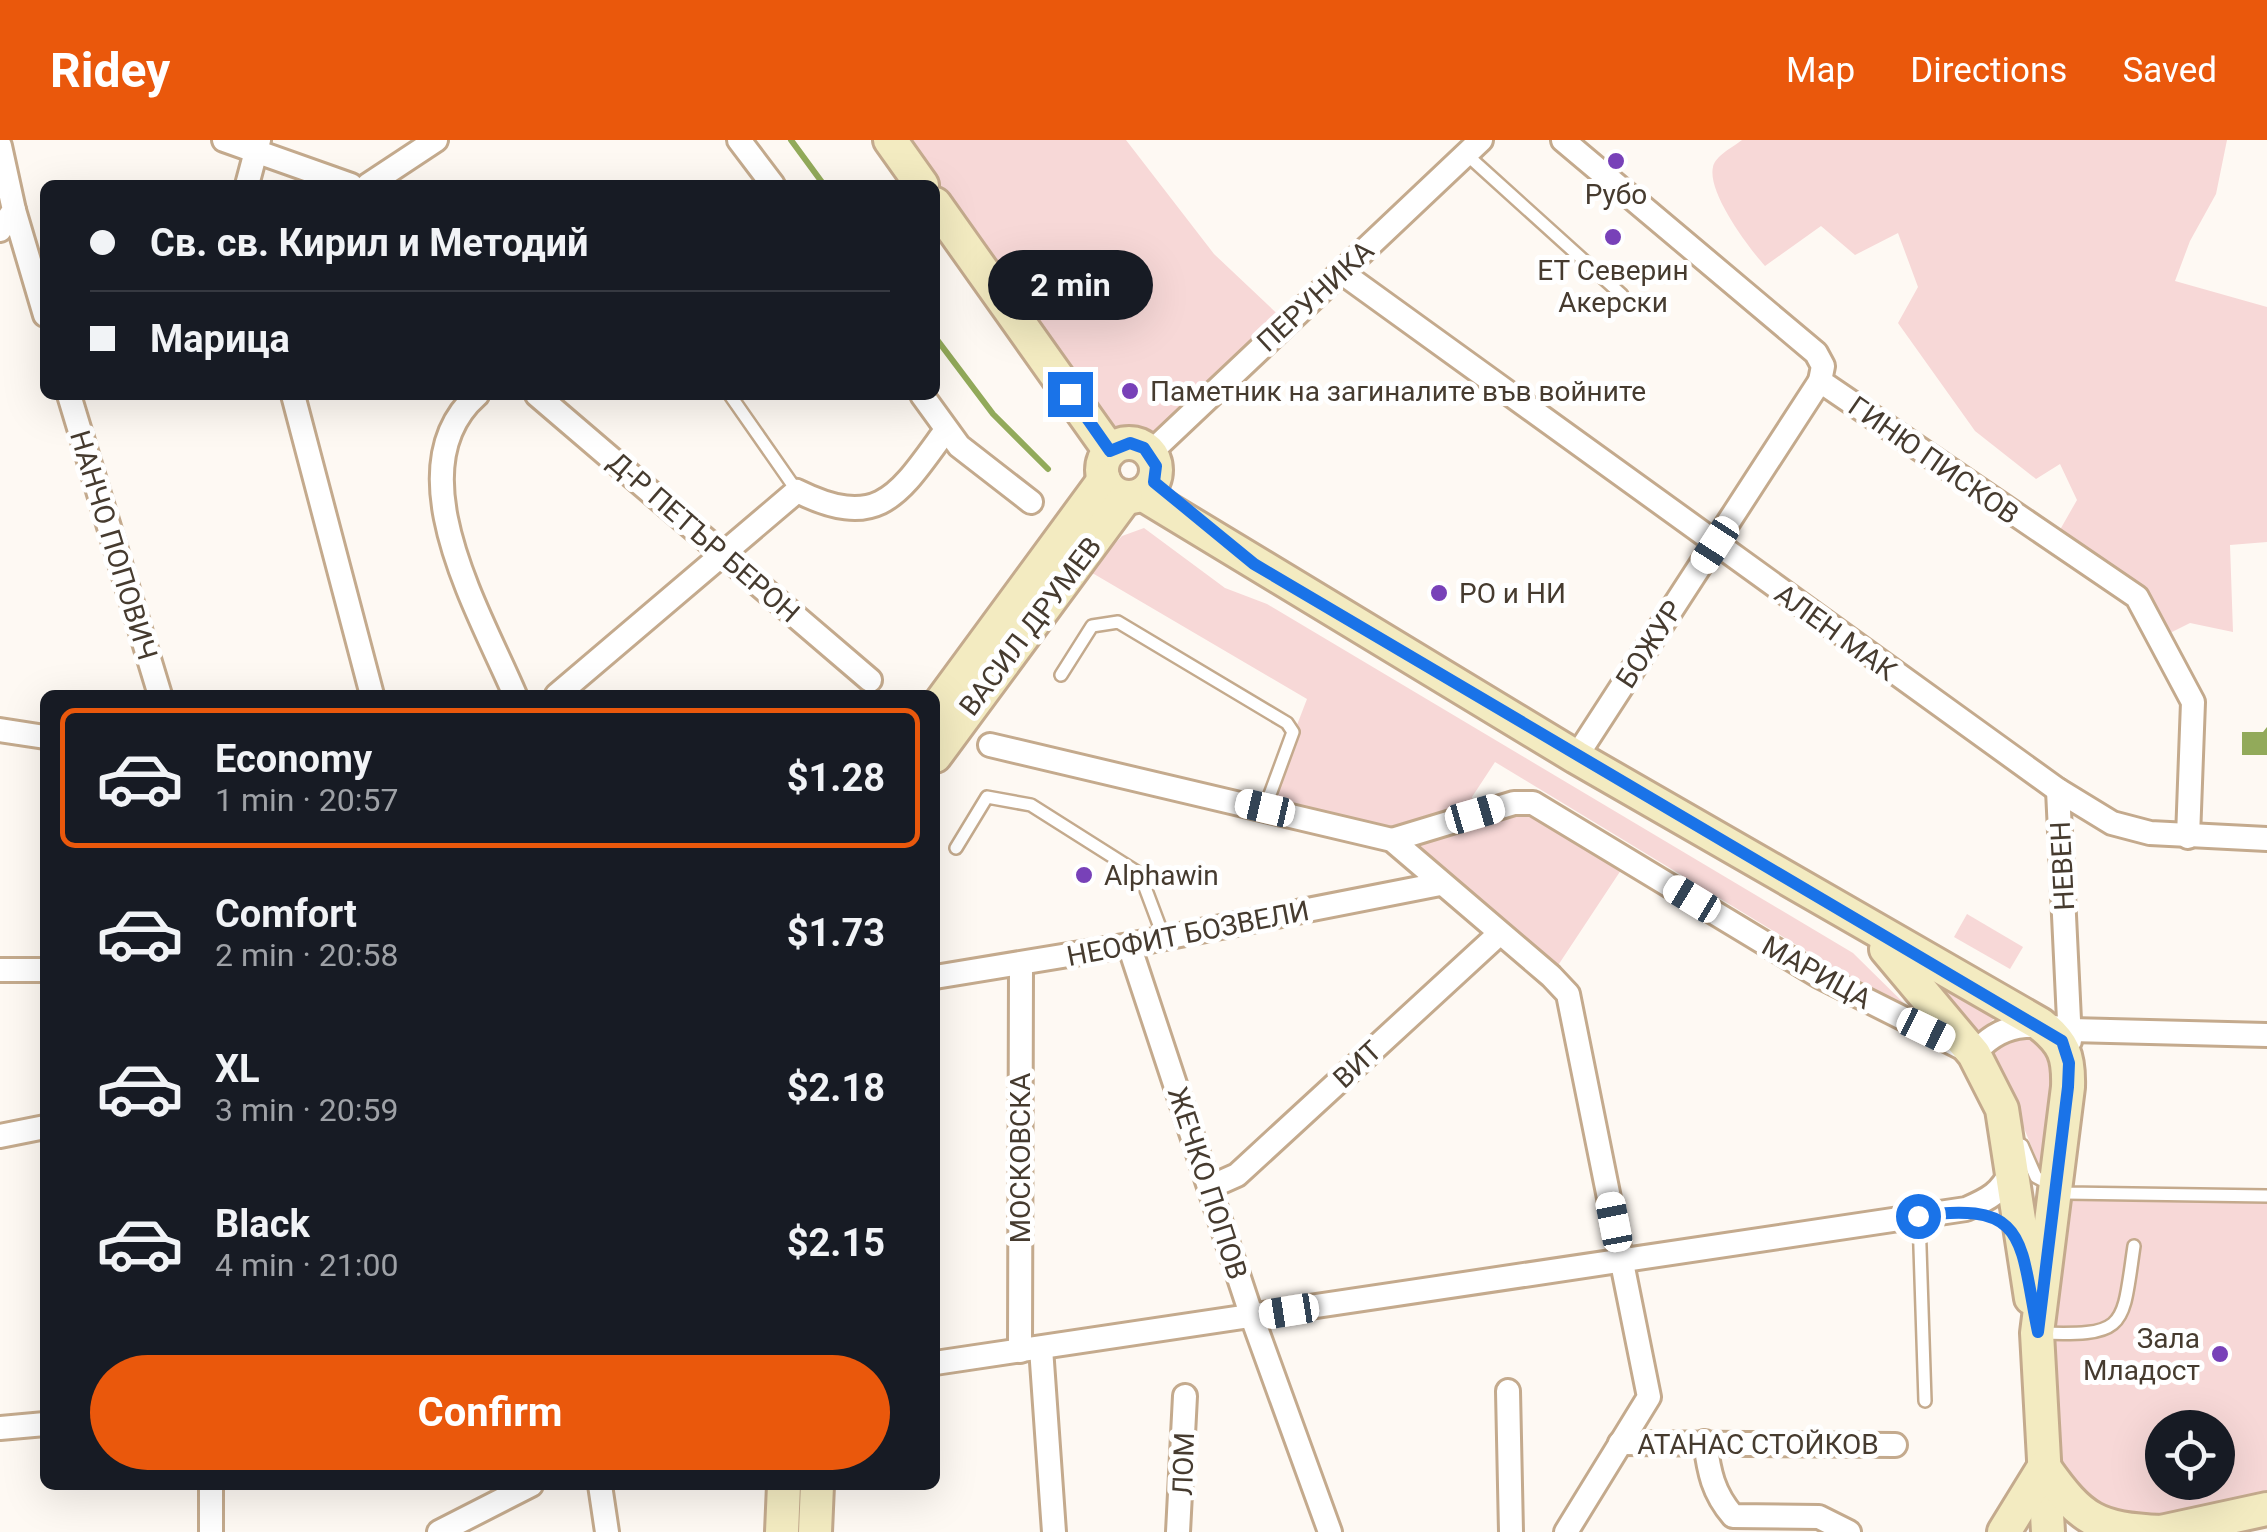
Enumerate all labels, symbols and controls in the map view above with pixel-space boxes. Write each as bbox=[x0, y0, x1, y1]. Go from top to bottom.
text: Ridey bbox=[50, 42, 170, 99]
text: Map bbox=[1786, 50, 1855, 91]
text: Directions bbox=[1910, 50, 2067, 91]
text: Saved bbox=[2122, 50, 2217, 91]
marker: Рубо bbox=[1605, 150, 1627, 172]
place label: Рубо bbox=[1585, 178, 1647, 211]
text: Св. св. Кирил и Методий bbox=[150, 221, 589, 265]
marker: ЕТ Северин Акерски bbox=[1602, 226, 1624, 248]
street label: ПЕРУНИКА bbox=[1250, 234, 1380, 359]
callout: 2 min bbox=[988, 249, 1152, 319]
place label: ЕТ Северин Акерски bbox=[1537, 254, 1689, 319]
text: 2 min bbox=[1030, 266, 1111, 304]
text: Марица bbox=[150, 317, 290, 361]
route end bbox=[1048, 372, 1093, 417]
place label: Паметник на загиналите във войните bbox=[1150, 375, 1646, 408]
marker: Паметник на загиналите във войните bbox=[1119, 380, 1141, 402]
street label: ГИНЮ ПИСКОВ bbox=[1842, 390, 2025, 531]
street label: НАНЧО ПОПОВИЧ bbox=[63, 426, 164, 664]
street label: Д-Р ПЕТЪР БЕРОН bbox=[601, 445, 806, 629]
car bbox=[1686, 512, 1744, 578]
street label: ВАСИЛ ДРУМЕВ bbox=[953, 531, 1108, 722]
place label: РО и НИ bbox=[1459, 577, 1566, 610]
street label: АЛЕН МАК bbox=[1769, 577, 1903, 688]
marker: РО и НИ bbox=[1428, 582, 1450, 604]
street label: БОЖУР bbox=[1609, 594, 1690, 694]
icon: car bbox=[95, 733, 185, 823]
text: Economy bbox=[215, 737, 372, 781]
text: $1.28 bbox=[787, 756, 885, 800]
text: 1 min · 20:57 bbox=[215, 781, 398, 819]
car bbox=[1232, 787, 1298, 829]
car bbox=[1442, 791, 1508, 837]
street label: НЕВЕН bbox=[2044, 821, 2081, 911]
place label: Alphawin bbox=[1104, 859, 1219, 892]
marker: Alphawin bbox=[1073, 864, 1095, 886]
car bbox=[1659, 871, 1725, 927]
icon: car bbox=[95, 888, 185, 978]
text: Comfort bbox=[215, 892, 357, 936]
street label: НЕОФИТ БОЗВЕЛИ bbox=[1064, 894, 1312, 973]
text: $1.73 bbox=[787, 911, 885, 955]
street label: МАРИЦА bbox=[1756, 929, 1877, 1016]
text: 2 min · 20:58 bbox=[215, 936, 398, 974]
car bbox=[1892, 1003, 1960, 1057]
street label: ВИТ bbox=[1326, 1034, 1388, 1095]
icon: car bbox=[95, 1043, 185, 1133]
text: XL bbox=[215, 1047, 260, 1091]
text: $2.18 bbox=[787, 1066, 885, 1110]
street label: МОСКОВСКА bbox=[1004, 1073, 1037, 1243]
street label: ЖЕЧКО ПОПОВ bbox=[1161, 1083, 1254, 1283]
text: 3 min · 20:59 bbox=[215, 1091, 398, 1129]
car bbox=[1594, 1190, 1634, 1254]
route start bbox=[1896, 1194, 1941, 1239]
icon: car bbox=[95, 1198, 185, 1288]
text: Black bbox=[215, 1202, 310, 1246]
text: $2.15 bbox=[787, 1221, 885, 1265]
text: 4 min · 21:00 bbox=[215, 1246, 398, 1284]
car bbox=[1257, 1291, 1321, 1331]
place label: Зала Младост bbox=[2083, 1322, 2200, 1387]
marker: Зала Младост bbox=[2209, 1343, 2231, 1365]
button: Confirm bbox=[90, 1355, 890, 1470]
map controls bbox=[2145, 1410, 2235, 1500]
button: locate bbox=[2145, 1410, 2235, 1500]
street label: АТАНАС СТОЙКОВ bbox=[1637, 1428, 1879, 1461]
street label: ЛОМ bbox=[1166, 1432, 1201, 1496]

